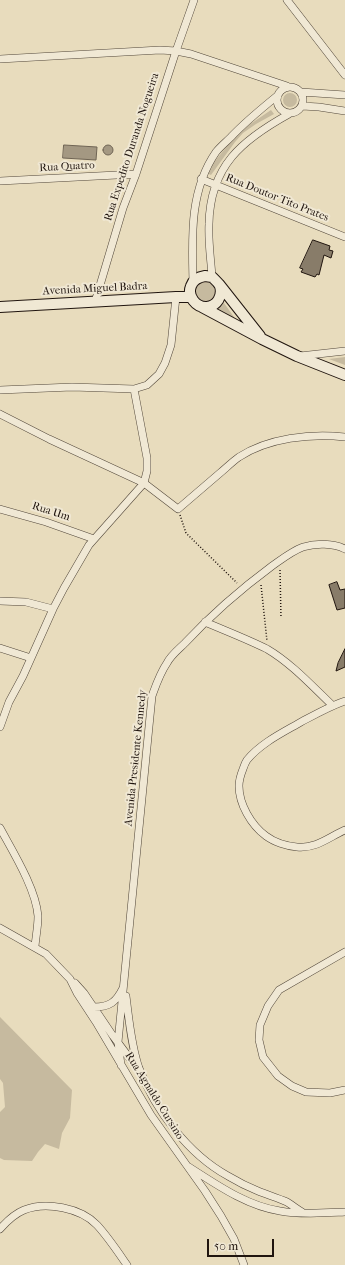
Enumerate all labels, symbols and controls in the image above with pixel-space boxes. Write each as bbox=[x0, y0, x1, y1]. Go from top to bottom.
street label: Rua Expedito Duranda Nogueira bbox=[102, 71, 162, 223]
street label: Rua Quatro bbox=[39, 159, 95, 175]
street label: Rua Doutor Tito Prates bbox=[223, 171, 331, 225]
street label: Avenida Miguel Badra bbox=[42, 280, 148, 298]
street label: Rua Um bbox=[30, 500, 72, 524]
street label: Avenida Presidente Kennedy bbox=[122, 689, 150, 827]
street label: Rua Agnaldo Cursino bbox=[122, 1050, 186, 1142]
scale bar bbox=[209, 1231, 276, 1257]
text: 50 m bbox=[214, 1239, 238, 1253]

